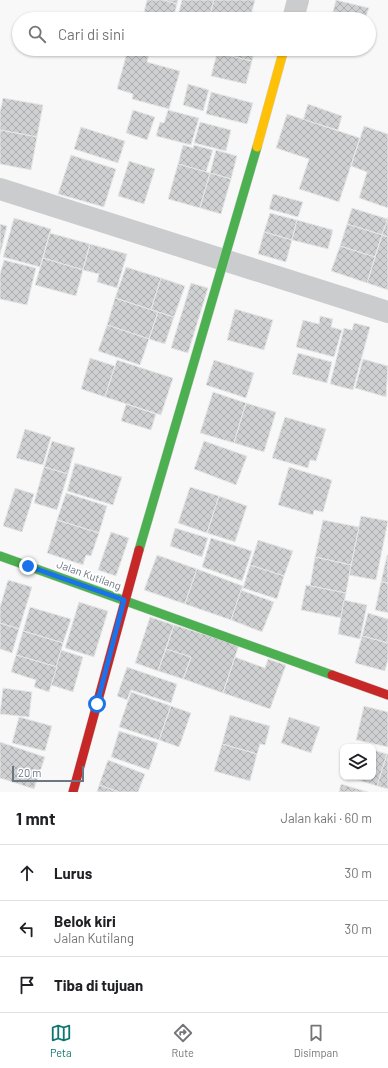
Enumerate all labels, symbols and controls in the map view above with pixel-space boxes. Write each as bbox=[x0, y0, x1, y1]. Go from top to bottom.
search box bbox=[12, 12, 376, 56]
icon: search bbox=[26, 23, 48, 45]
text: Cari di sini bbox=[58, 25, 125, 43]
route end bbox=[19, 557, 37, 575]
street label: Jalan Kutilang bbox=[55, 557, 123, 592]
route start bbox=[88, 695, 106, 713]
map controls bbox=[340, 744, 376, 780]
button: layers bbox=[340, 744, 376, 780]
scale bar bbox=[12, 764, 84, 783]
text: 20 m bbox=[18, 766, 41, 779]
text: 1 mnt bbox=[16, 808, 55, 828]
text: Jalan kaki · 60 m bbox=[280, 810, 372, 826]
icon: ahead bbox=[16, 862, 38, 884]
text: Lurus bbox=[54, 864, 92, 882]
text: 30 m bbox=[345, 865, 372, 881]
text: Belok kiri bbox=[54, 912, 116, 930]
icon: left bbox=[16, 918, 38, 940]
text: 30 m bbox=[345, 921, 372, 937]
text: Jalan Kutilang bbox=[54, 930, 134, 946]
icon: arrive bbox=[16, 974, 38, 996]
text: Tiba di tujuan bbox=[54, 976, 143, 994]
tab: Peta bbox=[50, 1022, 72, 1059]
tab: Rute bbox=[172, 1022, 194, 1059]
tab: Disimpan bbox=[294, 1022, 338, 1059]

